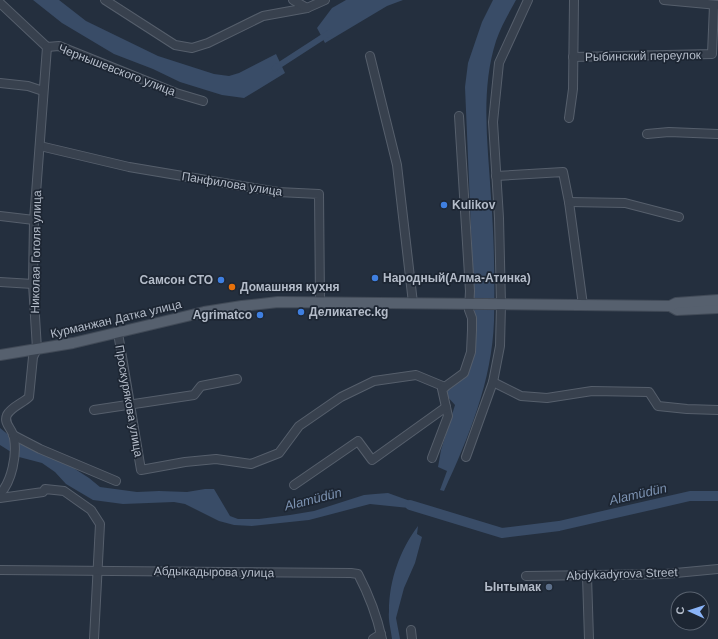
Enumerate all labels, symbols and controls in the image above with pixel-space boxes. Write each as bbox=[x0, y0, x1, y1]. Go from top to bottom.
street label: Чернышевского улица bbox=[56, 41, 178, 99]
street label: Рыбинский переулок bbox=[585, 48, 702, 64]
street label: Панфилова улица bbox=[181, 169, 284, 199]
street label: Николая Гоголя улица bbox=[28, 190, 44, 314]
place label: Kulikov bbox=[452, 198, 496, 212]
marker: Kulikov bbox=[439, 200, 449, 210]
place label: Народный(Алма-Атинка) bbox=[383, 271, 531, 285]
place label: Самсон СТО bbox=[139, 273, 213, 287]
marker: Народный(Алма-Атинка) bbox=[370, 273, 380, 283]
marker: Самсон СТО bbox=[216, 275, 226, 285]
place label: Домашняя кухня bbox=[240, 280, 340, 294]
marker: Домашняя кухня bbox=[227, 282, 237, 292]
street label: Курманжан Датка улица bbox=[49, 297, 183, 341]
place label: Деликатес.kg bbox=[309, 305, 388, 319]
marker: Деликатес.kg bbox=[296, 307, 306, 317]
place label: Agrimatco bbox=[193, 308, 252, 322]
marker: Agrimatco bbox=[255, 310, 265, 320]
street label: Проскурякова улица bbox=[112, 344, 146, 458]
water label: Alamüdün bbox=[607, 480, 668, 508]
water label: Alamüdün bbox=[282, 485, 343, 514]
street label: Абдыкадырова улица bbox=[154, 564, 275, 580]
street label: Abdykadyrova Street bbox=[566, 565, 679, 583]
place label: Ынтымак bbox=[484, 580, 542, 594]
marker: Ынтымак bbox=[544, 582, 554, 592]
north arrow bbox=[670, 591, 710, 631]
text: С bbox=[674, 606, 686, 615]

